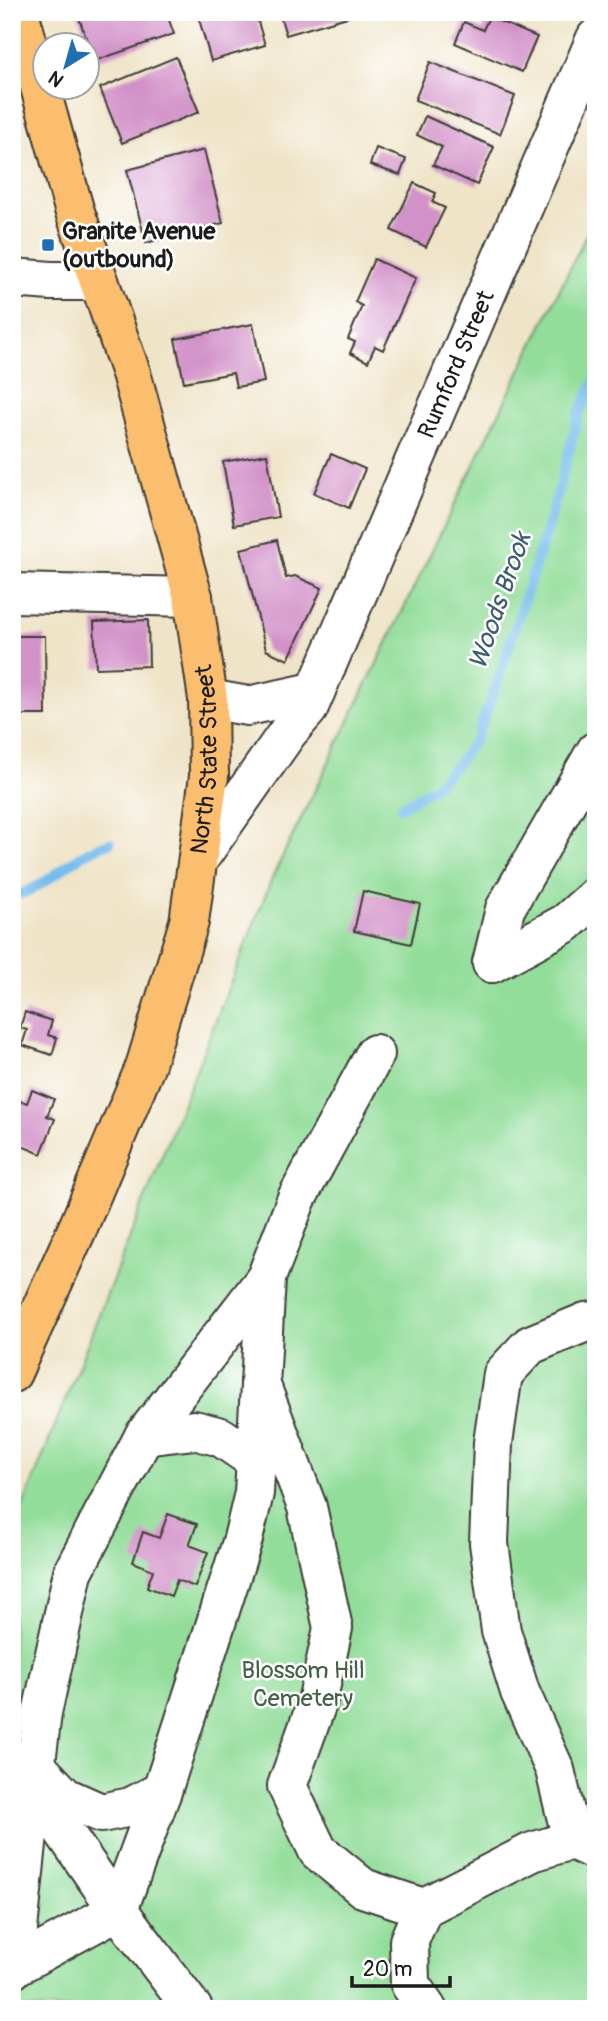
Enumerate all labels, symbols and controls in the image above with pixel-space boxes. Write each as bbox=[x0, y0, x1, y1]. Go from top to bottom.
north arrow bbox=[32, 32, 102, 102]
text: N bbox=[44, 65, 69, 92]
place label: Granite Avenue (outbound) bbox=[62, 217, 216, 274]
marker: Granite Avenue (outbound) bbox=[40, 237, 56, 253]
street label: Rumford Street bbox=[411, 286, 501, 443]
water label: Woods Brook bbox=[462, 526, 539, 674]
street label: North State Street bbox=[184, 663, 224, 856]
park label: Blossom Hill Cemetery bbox=[241, 1656, 365, 1713]
scale bar bbox=[352, 1944, 450, 1988]
text: 20 m bbox=[363, 1956, 412, 1983]

